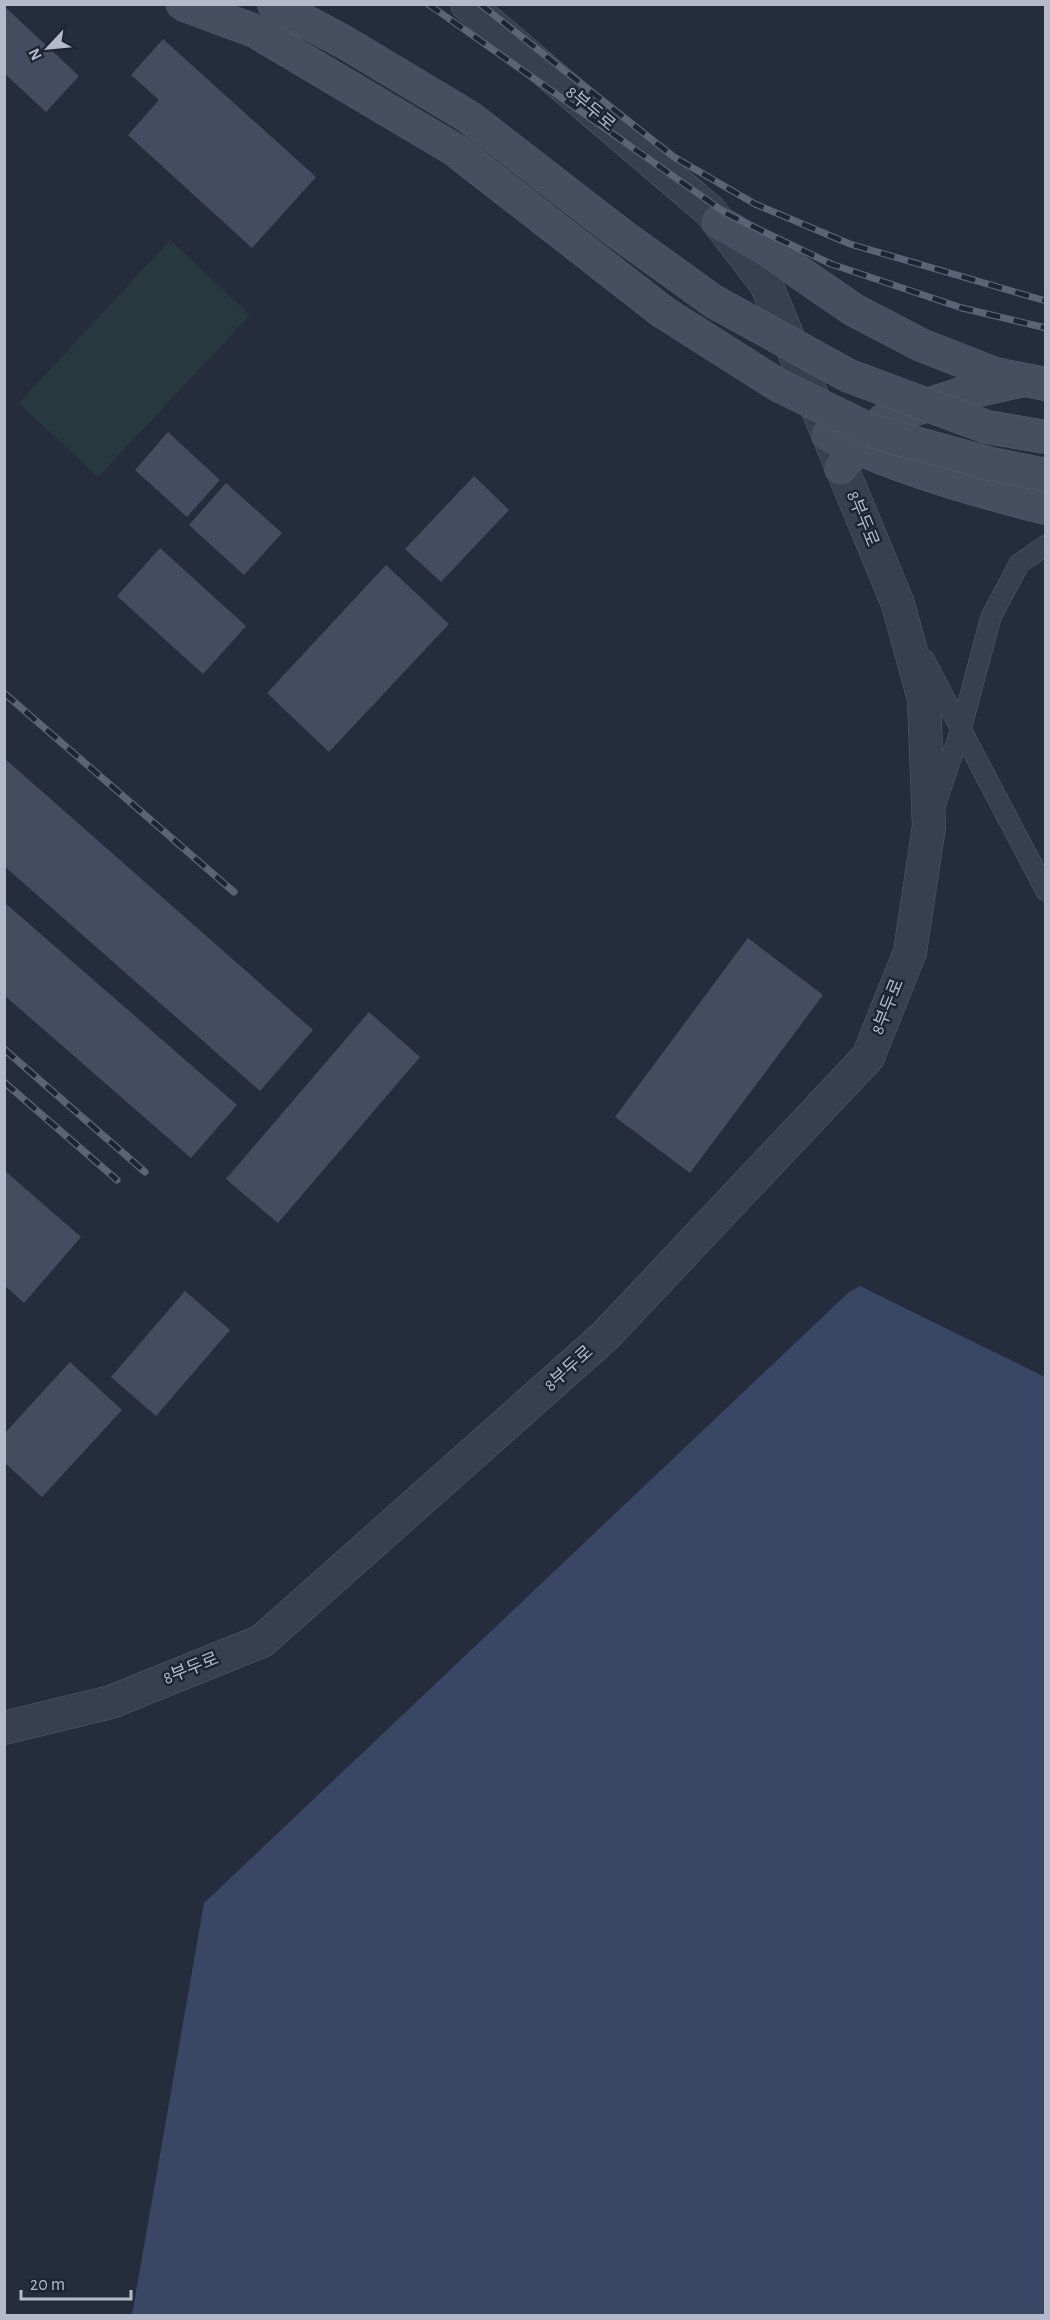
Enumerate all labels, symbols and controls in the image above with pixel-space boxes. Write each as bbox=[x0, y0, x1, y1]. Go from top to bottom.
north arrow bbox=[18, 18, 78, 78]
text: N bbox=[26, 46, 45, 63]
street label: 8부두로 bbox=[562, 83, 619, 135]
street label: 8부두로 bbox=[843, 488, 882, 549]
street label: 8부두로 bbox=[868, 976, 907, 1037]
street label: 8부두로 bbox=[541, 1342, 597, 1395]
street label: 8부두로 bbox=[160, 1649, 221, 1688]
scale bar bbox=[21, 2263, 130, 2301]
text: 20 m bbox=[30, 2276, 65, 2294]

